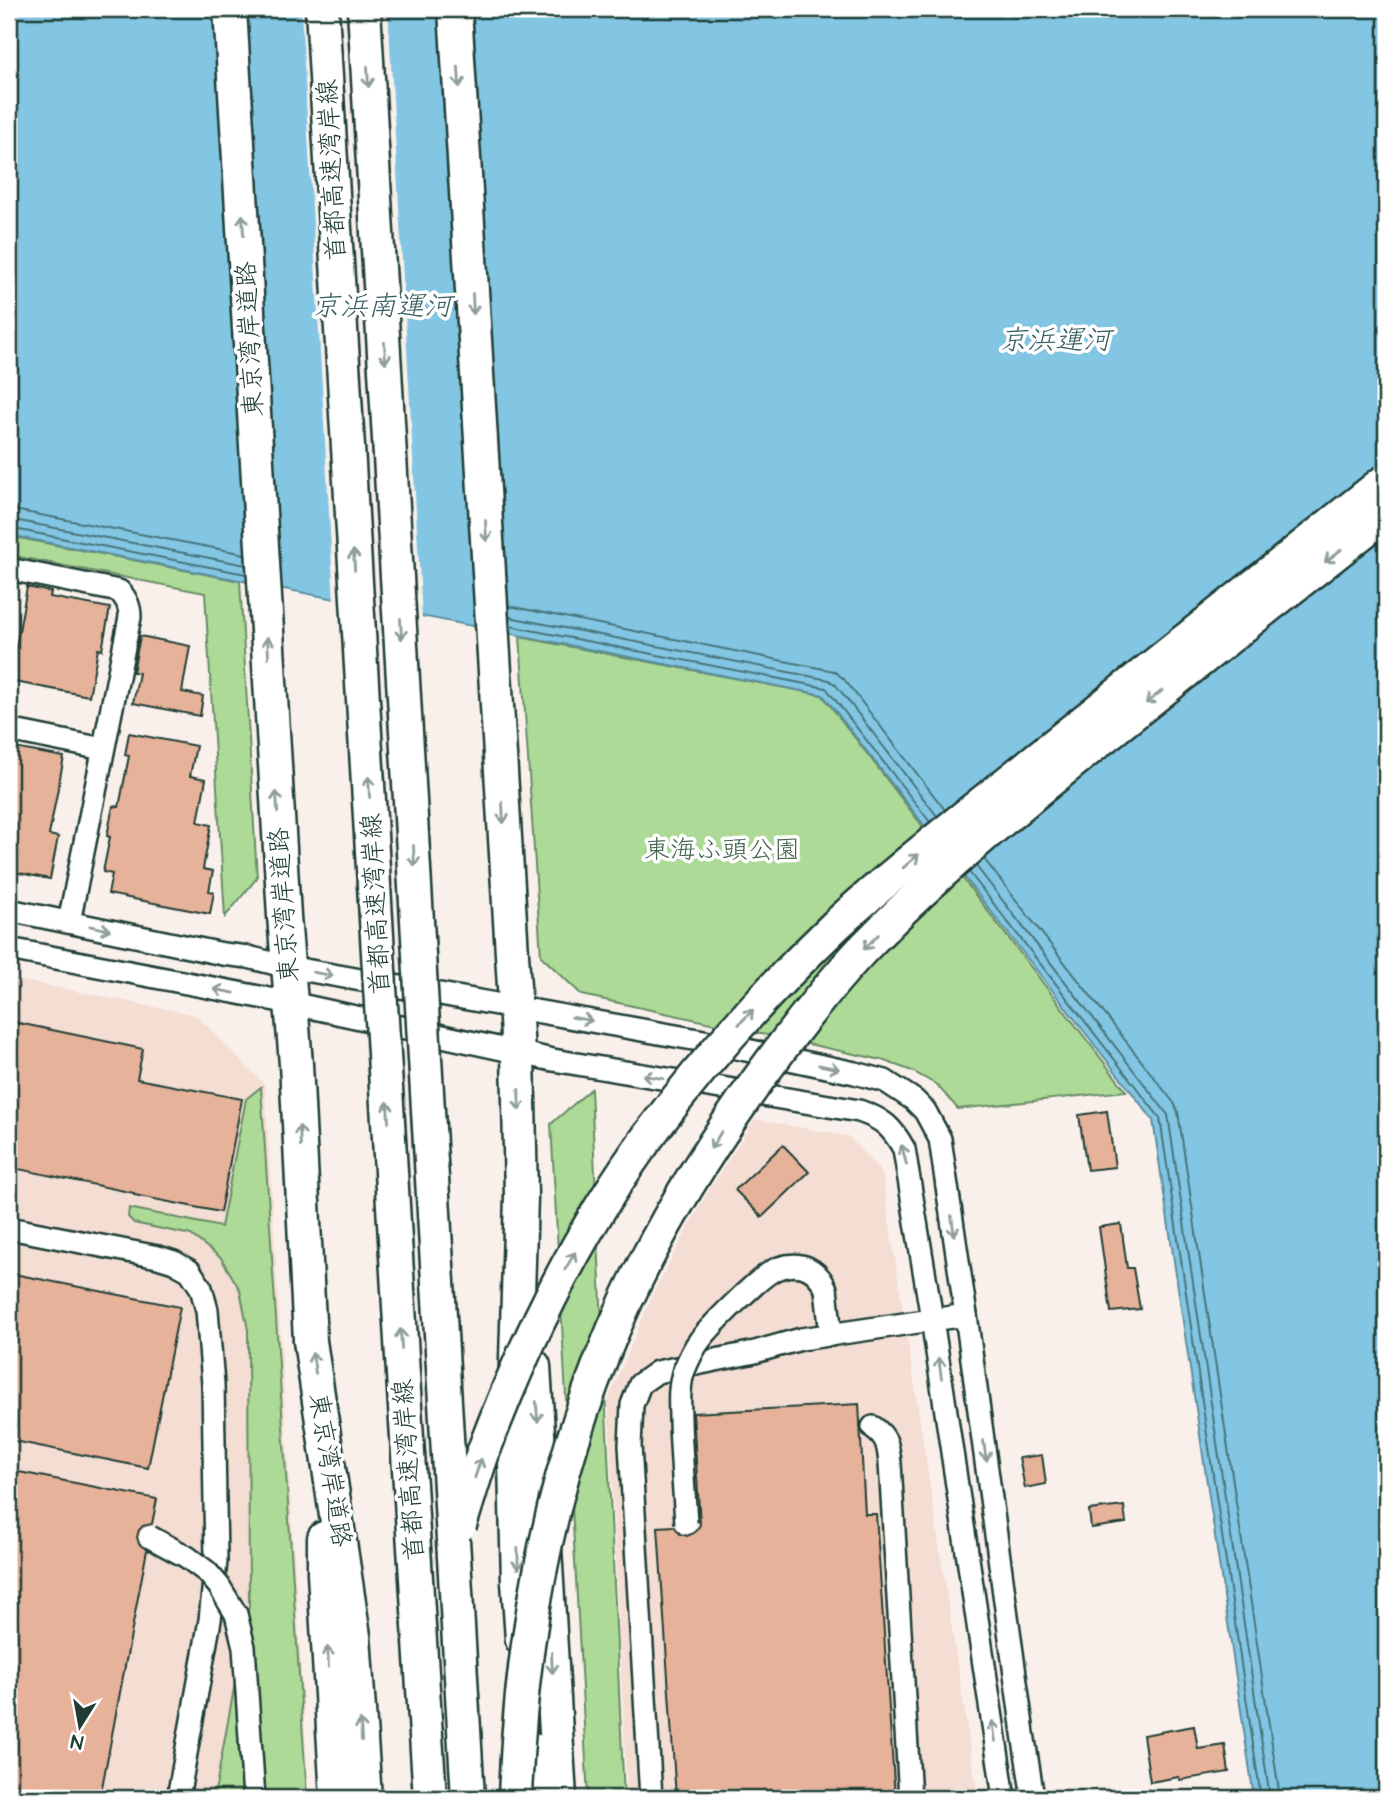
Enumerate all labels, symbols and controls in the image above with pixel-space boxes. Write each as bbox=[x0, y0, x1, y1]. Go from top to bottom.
one-way arrow bbox=[362, 65, 375, 88]
one-way arrow bbox=[453, 65, 466, 88]
street label: 首都高速湾岸線 bbox=[309, 78, 355, 262]
one-way arrow bbox=[236, 214, 249, 236]
street label: 東京湾岸道路 bbox=[228, 260, 272, 418]
water label: 京浜南運河 bbox=[312, 287, 456, 326]
one-way arrow bbox=[466, 292, 479, 315]
water label: 京浜運河 bbox=[999, 321, 1115, 360]
one-way arrow bbox=[379, 341, 392, 364]
one-way arrow bbox=[480, 519, 493, 542]
one-way arrow bbox=[1324, 548, 1342, 564]
one-way arrow bbox=[348, 549, 361, 572]
one-way arrow bbox=[394, 617, 407, 640]
one-way arrow bbox=[261, 637, 274, 659]
one-way arrow bbox=[1146, 690, 1164, 705]
one-way arrow bbox=[362, 776, 375, 799]
one-way arrow bbox=[271, 790, 284, 813]
one-way arrow bbox=[497, 801, 510, 824]
street label: 首都高速湾岸線 bbox=[353, 812, 399, 996]
street label: 東京湾岸道路 bbox=[261, 826, 307, 984]
park label: 東海ふ頭公園 bbox=[644, 832, 800, 868]
one-way arrow bbox=[408, 844, 421, 867]
one-way arrow bbox=[902, 853, 920, 869]
one-way arrow bbox=[88, 922, 111, 936]
one-way arrow bbox=[863, 933, 880, 950]
one-way arrow bbox=[311, 967, 333, 981]
one-way arrow bbox=[213, 983, 236, 997]
one-way arrow bbox=[738, 1008, 754, 1026]
one-way arrow bbox=[570, 1012, 593, 1026]
one-way arrow bbox=[817, 1061, 840, 1075]
one-way arrow bbox=[642, 1070, 665, 1083]
one-way arrow bbox=[512, 1088, 526, 1111]
one-way arrow bbox=[381, 1101, 394, 1124]
one-way arrow bbox=[293, 1125, 306, 1148]
one-way arrow bbox=[709, 1130, 724, 1149]
one-way arrow bbox=[897, 1145, 910, 1167]
one-way arrow bbox=[947, 1214, 960, 1237]
one-way arrow bbox=[563, 1251, 577, 1271]
one-way arrow bbox=[394, 1328, 407, 1351]
one-way arrow bbox=[307, 1352, 320, 1375]
one-way arrow bbox=[933, 1357, 946, 1380]
street label: 首都高速湾岸線 bbox=[385, 1378, 433, 1562]
street label: 東京湾岸道路 bbox=[300, 1390, 360, 1550]
one-way arrow bbox=[531, 1400, 544, 1423]
one-way arrow bbox=[978, 1439, 991, 1462]
one-way arrow bbox=[473, 1458, 485, 1480]
one-way arrow bbox=[511, 1548, 525, 1571]
one-way arrow bbox=[322, 1646, 335, 1669]
one-way arrow bbox=[546, 1652, 559, 1675]
north arrow bbox=[46, 1692, 116, 1762]
one-way arrow bbox=[354, 1719, 367, 1742]
one-way arrow bbox=[987, 1720, 1000, 1743]
text: N bbox=[69, 1727, 85, 1756]

